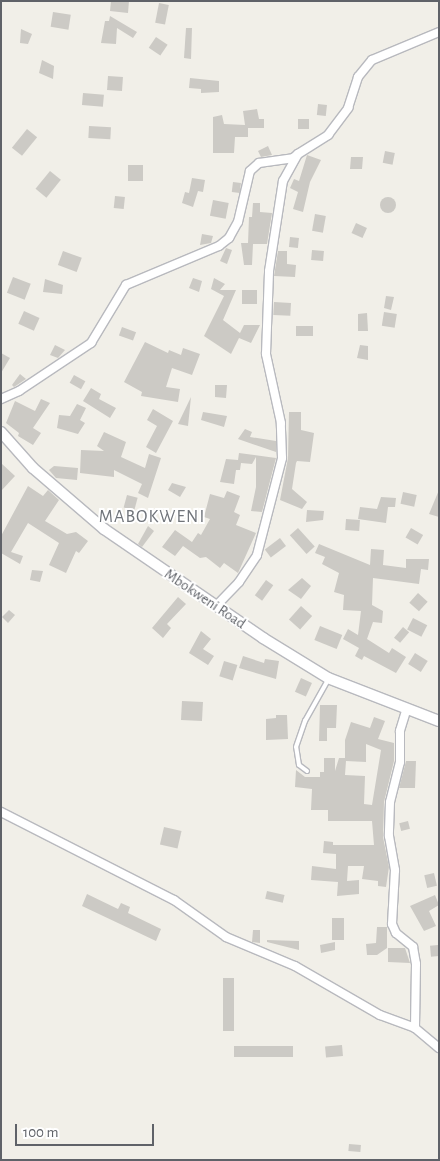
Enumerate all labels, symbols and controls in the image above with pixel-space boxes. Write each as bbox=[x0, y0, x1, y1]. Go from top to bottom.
district label: MABOKWENI bbox=[98, 506, 206, 528]
street label: Mbokweni Road bbox=[161, 565, 249, 633]
scale bar bbox=[18, 1114, 156, 1146]
text: 100 m bbox=[23, 1125, 58, 1140]

